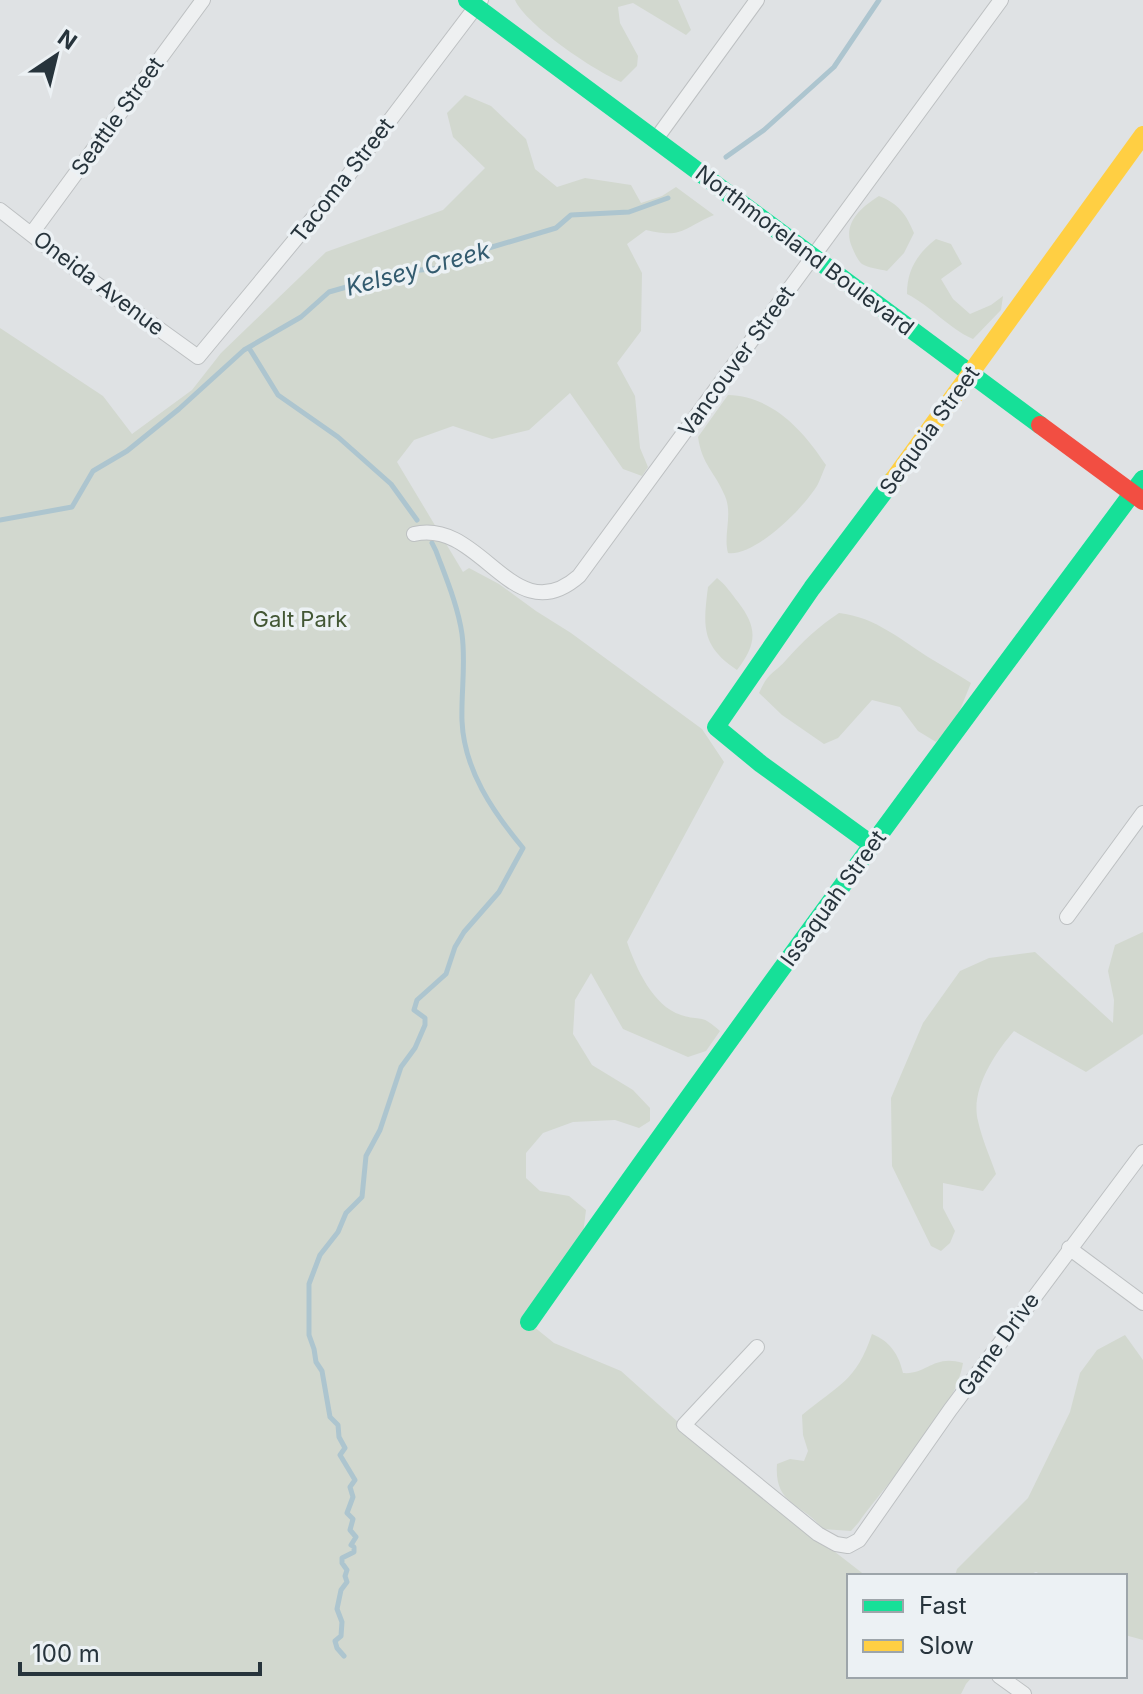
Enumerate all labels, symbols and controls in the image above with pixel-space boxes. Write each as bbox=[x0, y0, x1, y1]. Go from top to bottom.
north arrow bbox=[16, 16, 96, 96]
text: N bbox=[53, 24, 82, 55]
street label: Seattle Street bbox=[65, 52, 169, 180]
street label: Tacoma Street bbox=[285, 113, 399, 247]
street label: Northmoreland Boulevard bbox=[691, 159, 919, 341]
street label: Oneida Avenue bbox=[28, 225, 170, 341]
water label: Kelsey Creek bbox=[343, 235, 494, 302]
street label: Vancouver Street bbox=[673, 281, 799, 441]
street label: Sequoia Street bbox=[874, 361, 984, 499]
park label: Galt Park bbox=[253, 606, 347, 632]
street label: Issaquah Street bbox=[775, 825, 891, 971]
street label: Game Drive bbox=[952, 1287, 1044, 1401]
legend bbox=[847, 1574, 1127, 1678]
text: Fast bbox=[919, 1591, 967, 1620]
scale bar bbox=[20, 1626, 260, 1676]
text: Slow bbox=[919, 1631, 974, 1660]
text: 100 m bbox=[32, 1639, 100, 1668]

